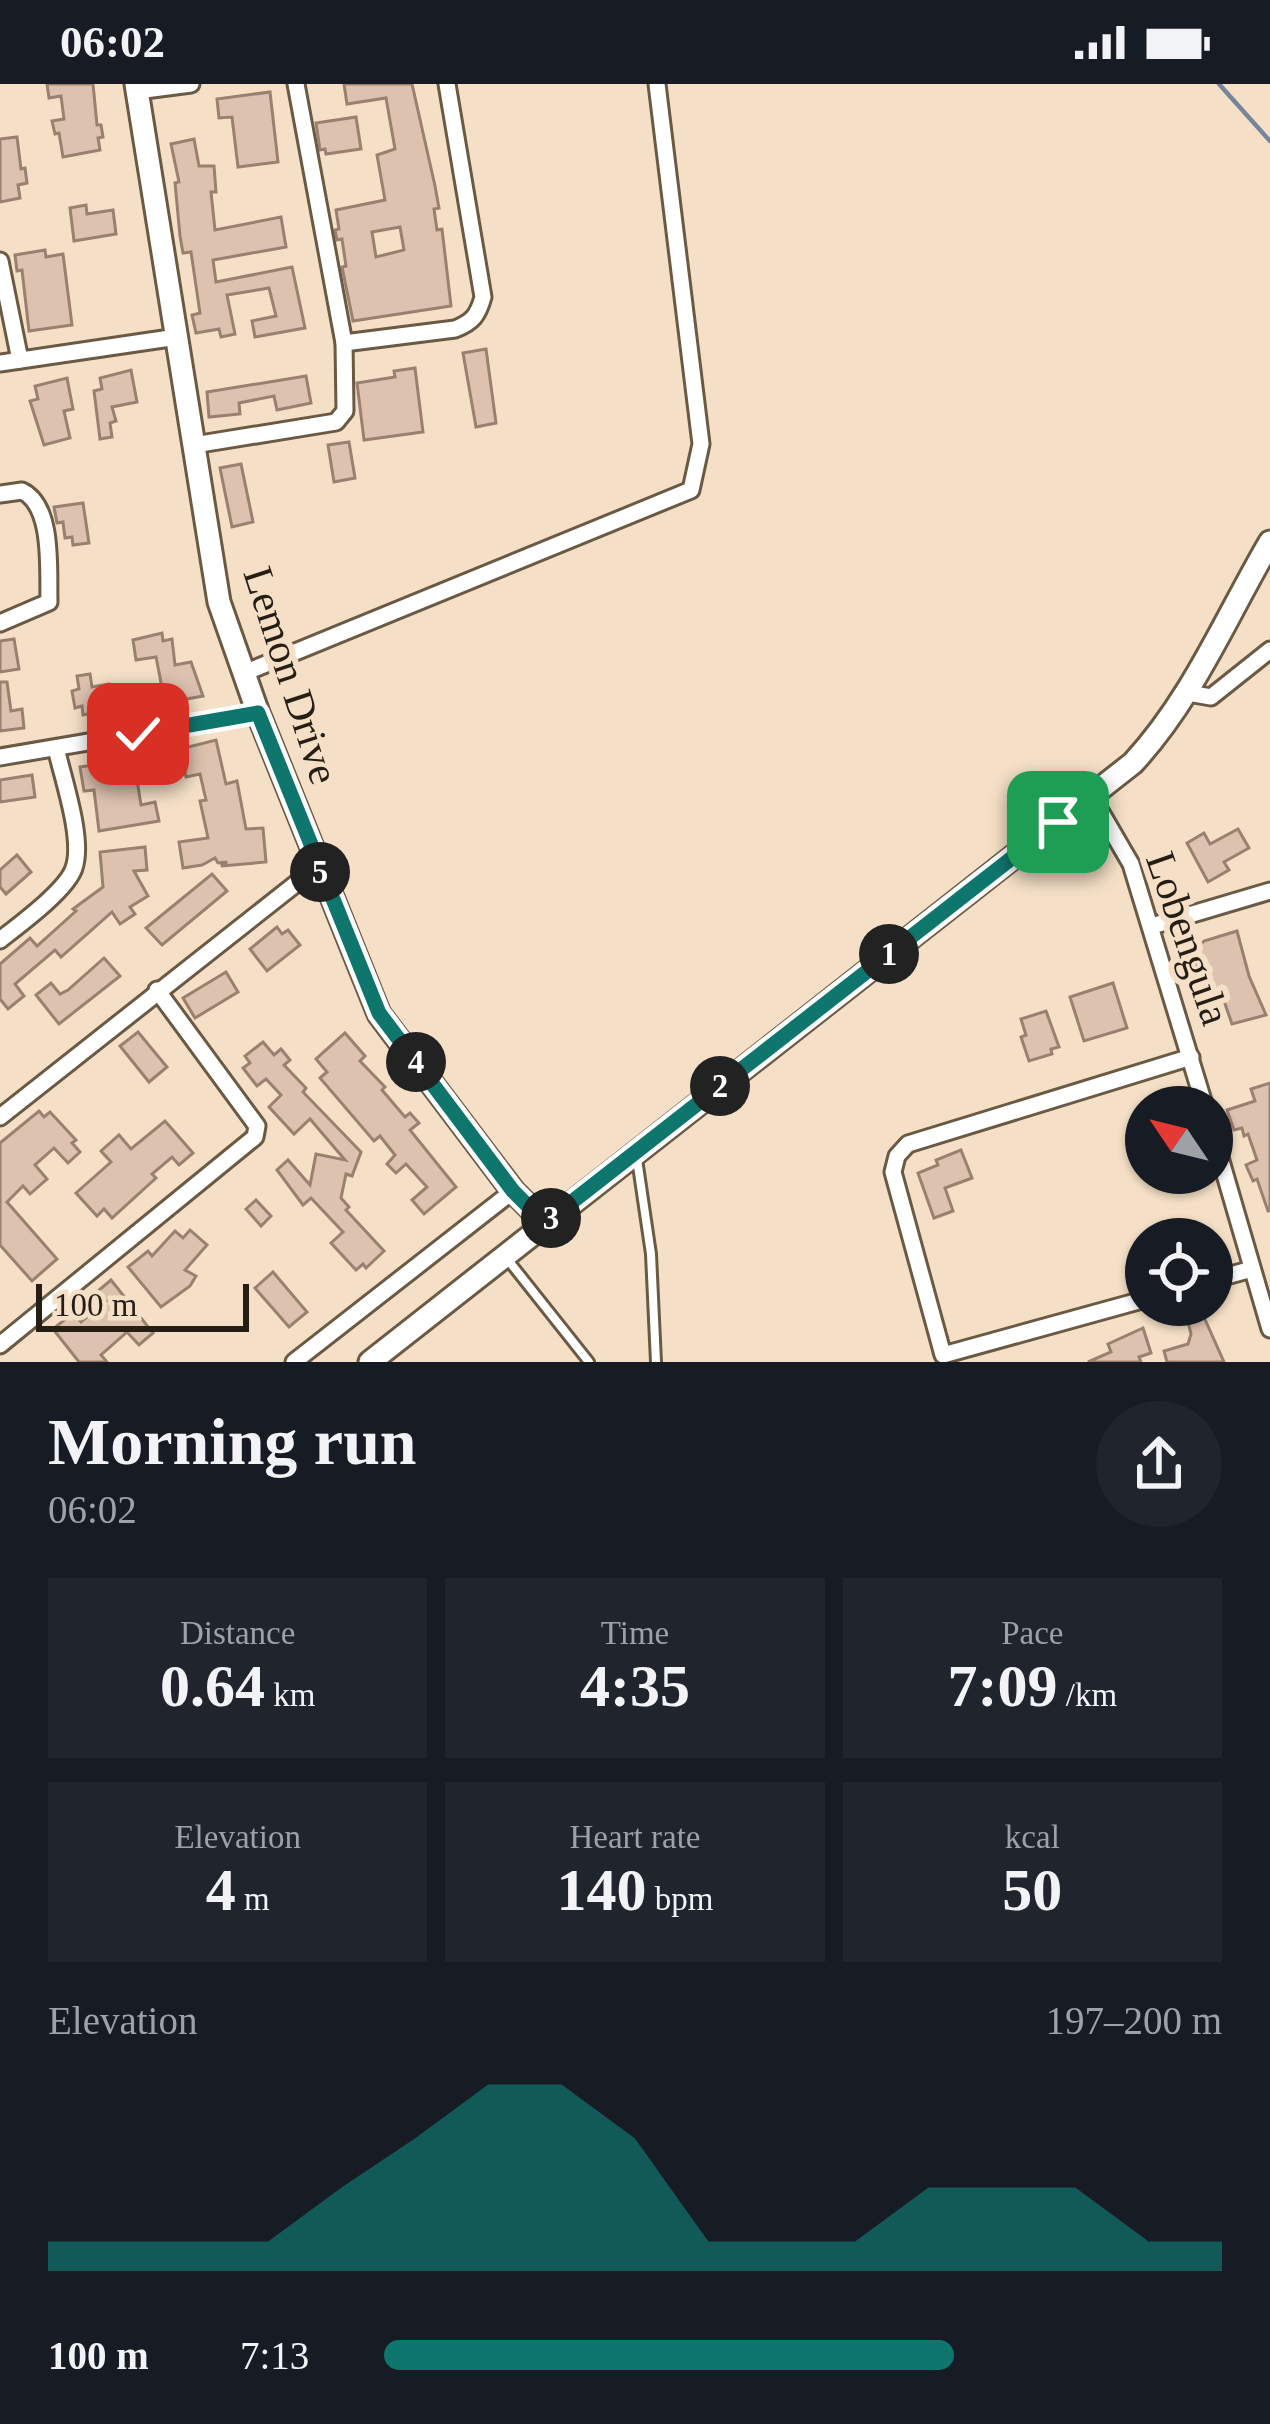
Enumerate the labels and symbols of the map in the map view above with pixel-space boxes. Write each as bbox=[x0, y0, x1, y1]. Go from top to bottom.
street label: Lemon Drive bbox=[234, 561, 348, 789]
pin bbox=[87, 683, 189, 785]
pin bbox=[1007, 771, 1109, 873]
pin: 5 bbox=[290, 842, 350, 902]
street label: Lobengula bbox=[1137, 846, 1239, 1031]
pin: 1 bbox=[859, 924, 919, 984]
pin: 4 bbox=[386, 1032, 446, 1092]
pin: 2 bbox=[690, 1056, 750, 1116]
north arrow bbox=[1125, 1086, 1233, 1194]
pin: 3 bbox=[521, 1188, 581, 1248]
scale bar bbox=[36, 1278, 249, 1331]

